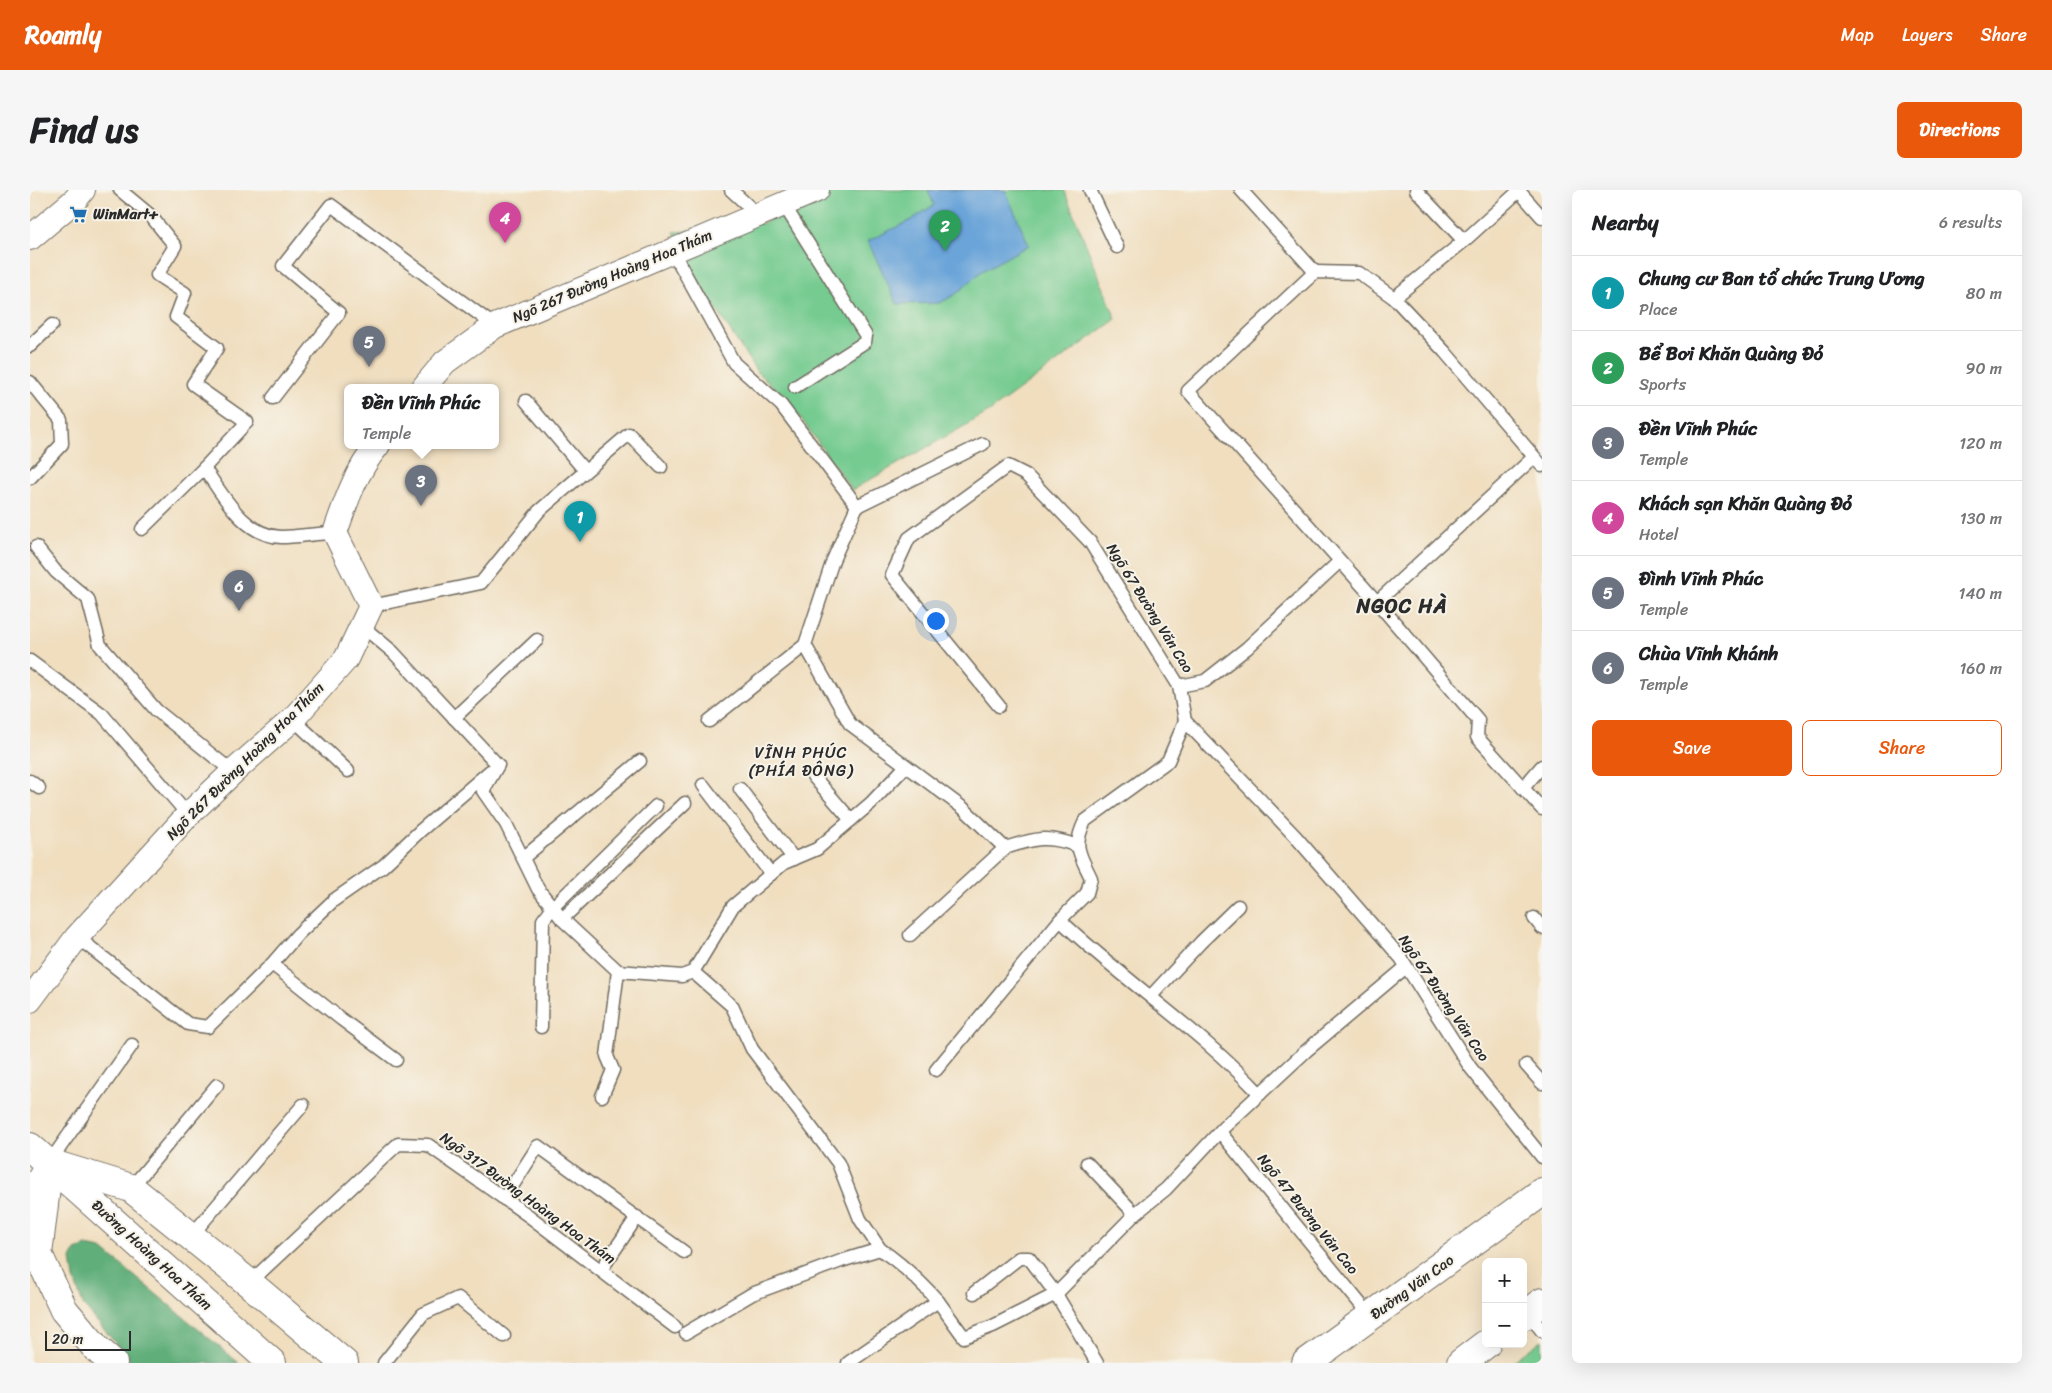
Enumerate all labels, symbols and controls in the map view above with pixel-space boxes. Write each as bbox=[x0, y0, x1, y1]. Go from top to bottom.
text: Roamly bbox=[25, 14, 101, 56]
text: Map bbox=[1841, 19, 1874, 51]
text: Layers bbox=[1902, 19, 1953, 51]
text: Share bbox=[1981, 19, 2027, 51]
text: Find us bbox=[30, 99, 138, 161]
button: Directions bbox=[1897, 102, 2022, 158]
place label: WinMart+ bbox=[93, 201, 159, 227]
pin: 4 bbox=[489, 202, 521, 243]
supermarket icon: WinMart+ bbox=[69, 204, 89, 224]
text: Nearby bbox=[1592, 204, 1658, 242]
text: 6 results bbox=[1939, 208, 2002, 237]
pin: 2 bbox=[929, 210, 961, 251]
street label: Ngõ 267 Đường Hoàng Hoa Thám bbox=[508, 222, 716, 330]
text: Chung cư Ban tổ chức Trung Ương bbox=[1639, 262, 1925, 295]
text: 1 bbox=[1605, 279, 1611, 308]
text: 80 m bbox=[1966, 279, 2002, 308]
text: Place bbox=[1639, 295, 1678, 324]
pin: 5 bbox=[353, 326, 385, 367]
text: Bể Bơi Khăn Quàng Đỏ bbox=[1639, 337, 1823, 370]
text: 2 bbox=[1603, 354, 1613, 383]
text: 90 m bbox=[1966, 354, 2002, 383]
text: Sports bbox=[1639, 370, 1686, 399]
popup bbox=[344, 384, 499, 449]
text: Đền Vĩnh Phúc bbox=[362, 386, 481, 419]
text: Đền Vĩnh Phúc bbox=[1639, 412, 1758, 445]
text: Temple bbox=[362, 419, 411, 448]
text: 3 bbox=[1604, 429, 1612, 458]
text: 120 m bbox=[1959, 429, 2002, 458]
text: Temple bbox=[1639, 445, 1688, 474]
pin: 3 bbox=[405, 465, 437, 506]
text: Khách sạn Khăn Quàng Đỏ bbox=[1639, 487, 1852, 520]
pin: 1 bbox=[564, 501, 596, 542]
text: 4 bbox=[1603, 504, 1613, 533]
text: 130 m bbox=[1960, 504, 2002, 533]
text: Hotel bbox=[1639, 520, 1678, 549]
street label: Ngõ 67 Đường Văn Cao bbox=[1099, 538, 1201, 678]
text: Đình Vĩnh Phúc bbox=[1639, 562, 1763, 595]
pin: 6 bbox=[223, 570, 255, 611]
text: 5 bbox=[1603, 579, 1613, 608]
text: 140 m bbox=[1959, 579, 2002, 608]
district label: NGỌC HÀ bbox=[1355, 589, 1448, 624]
text: Temple bbox=[1639, 595, 1688, 624]
your location bbox=[923, 608, 949, 634]
text: Chùa Vĩnh Khánh bbox=[1639, 637, 1778, 670]
text: 6 bbox=[1603, 654, 1613, 683]
text: 160 m bbox=[1959, 654, 2002, 683]
text: Temple bbox=[1639, 670, 1688, 699]
street label: Ngõ 267 Đường Hoàng Hoa Thám bbox=[160, 676, 330, 846]
button: Save bbox=[1592, 720, 1792, 776]
button: Share bbox=[1802, 720, 2002, 776]
district label: VĨNH PHÚC (PHÍA ĐÔNG) bbox=[748, 738, 854, 785]
street label: Ngõ 67 Đường Văn Cao bbox=[1392, 929, 1497, 1067]
street label: Ngõ 317 Đường Hoàng Hoa Thám bbox=[434, 1125, 622, 1271]
street label: Ngõ 47 Đường Văn Cao bbox=[1251, 1148, 1366, 1281]
street label: Đường Hoàng Hoa Thám bbox=[85, 1193, 219, 1317]
street label: Đường Văn Cao bbox=[1364, 1247, 1460, 1327]
map controls bbox=[1482, 1258, 1527, 1348]
button: + bbox=[1482, 1258, 1527, 1303]
button: − bbox=[1482, 1303, 1527, 1348]
text: 20 m bbox=[52, 1327, 83, 1352]
scale bar bbox=[45, 1328, 131, 1351]

